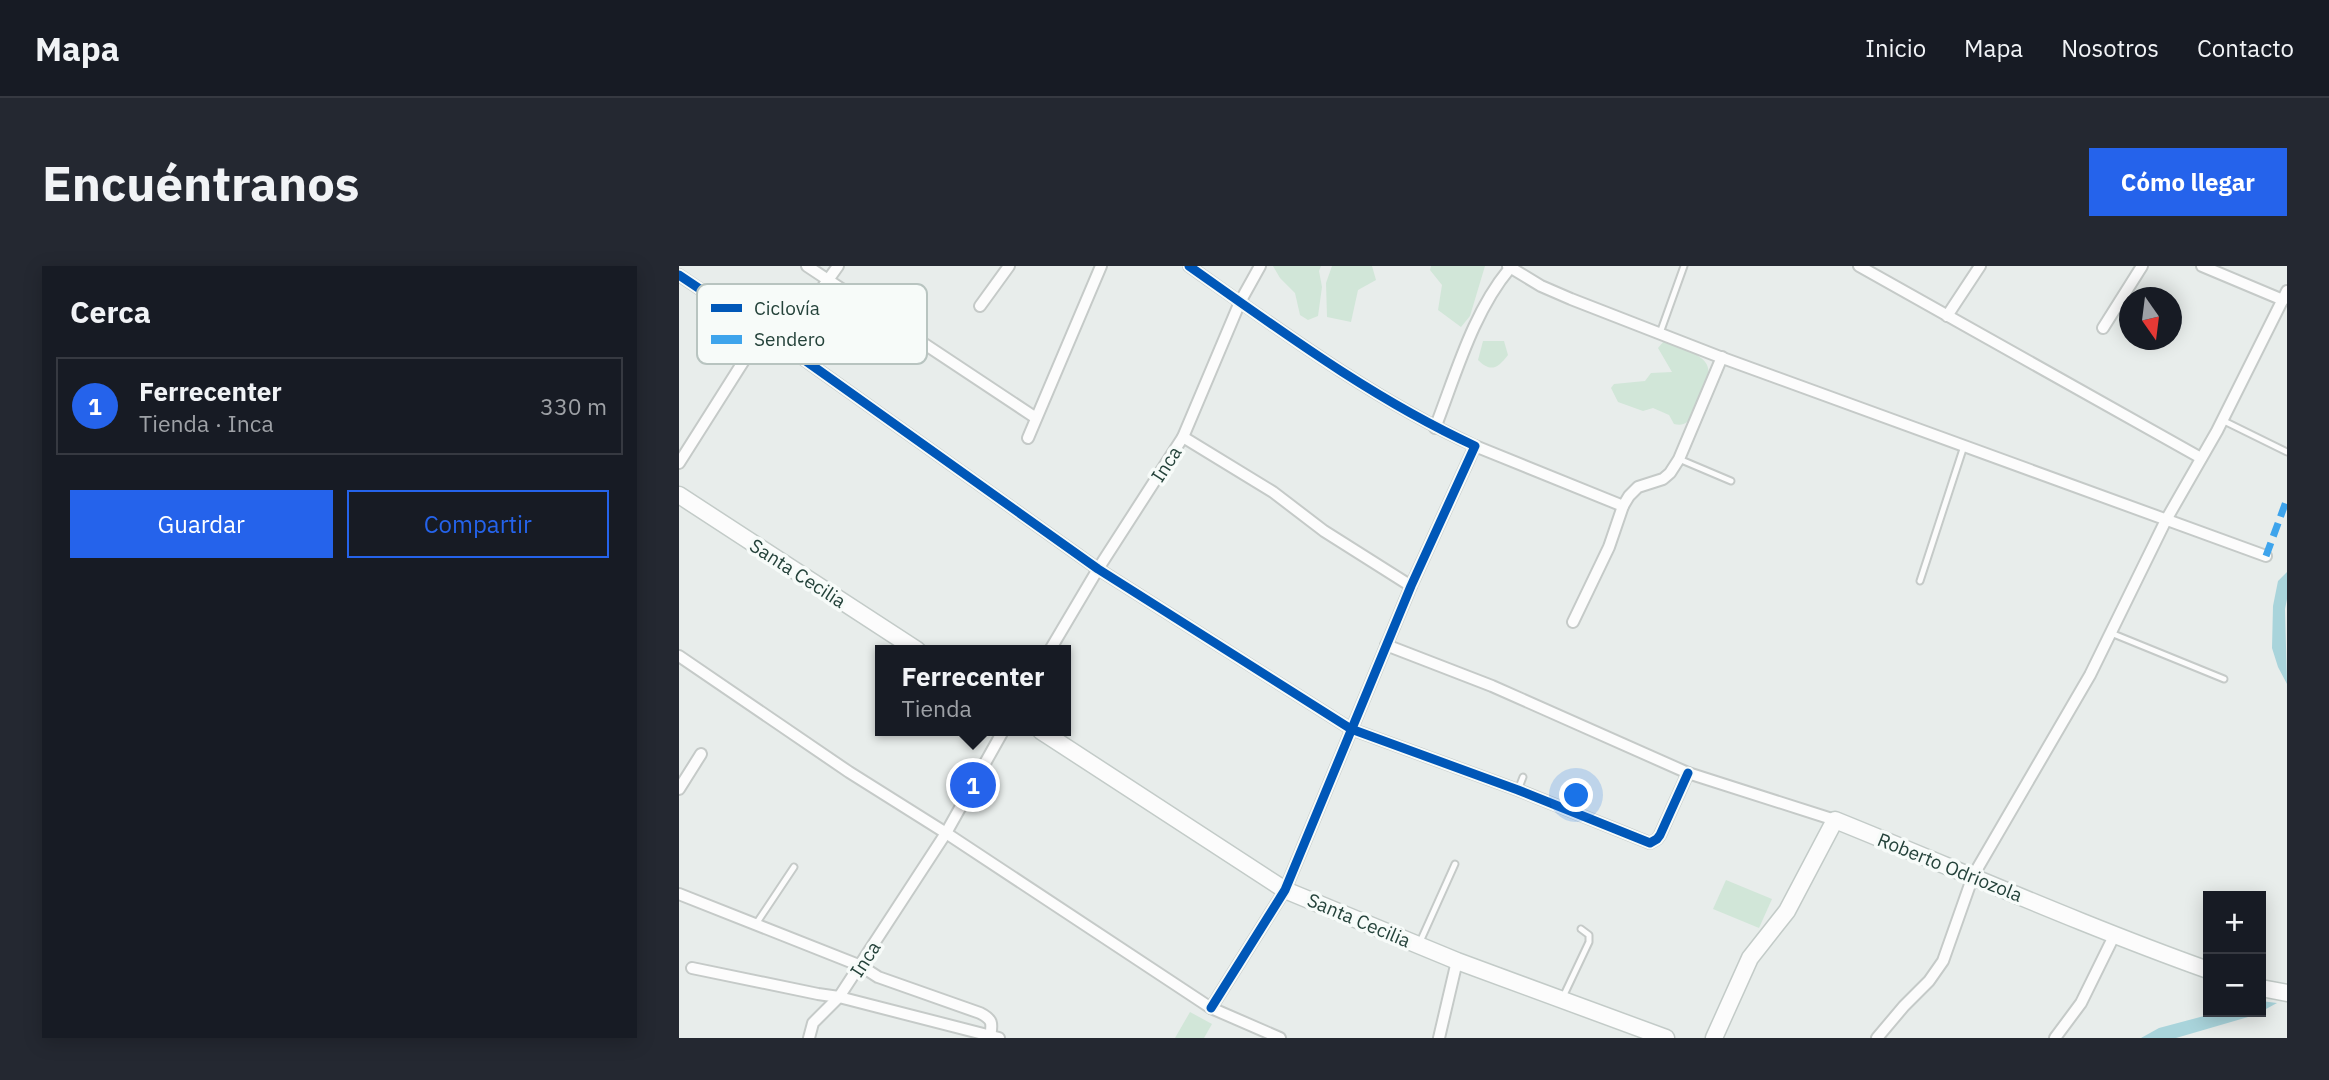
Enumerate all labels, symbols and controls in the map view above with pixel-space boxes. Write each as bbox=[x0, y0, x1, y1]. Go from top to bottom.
text: Mapa bbox=[35, 27, 120, 70]
text: Inicio bbox=[1865, 32, 1926, 64]
text: Mapa bbox=[1964, 32, 2023, 64]
text: Nosotros bbox=[2061, 32, 2159, 64]
text: Contacto bbox=[2197, 32, 2294, 64]
button: Cómo llegar bbox=[2089, 148, 2287, 216]
text: Encuéntranos bbox=[42, 151, 360, 214]
legend bbox=[697, 284, 927, 364]
north arrow bbox=[2119, 287, 2182, 350]
text: Cerca bbox=[70, 292, 151, 331]
text: Ciclovía bbox=[754, 296, 820, 320]
text: Sendero bbox=[754, 327, 825, 351]
text: Ferrecenter bbox=[139, 374, 282, 408]
text: 1 bbox=[88, 391, 102, 421]
text: 330 m bbox=[540, 391, 607, 421]
text: Tienda · Inca bbox=[139, 408, 274, 438]
street label: Inca bbox=[1146, 441, 1186, 487]
button: Guardar bbox=[70, 490, 333, 558]
button: Compartir bbox=[347, 490, 609, 558]
street label: Santa Cecilia bbox=[745, 533, 851, 613]
popup bbox=[875, 645, 1071, 736]
text: Ferrecenter bbox=[902, 659, 1044, 693]
text: Tienda bbox=[902, 693, 972, 723]
pin: 1 bbox=[950, 759, 996, 811]
your location bbox=[1559, 778, 1593, 812]
street label: Roberto Odriozola bbox=[1874, 827, 2026, 907]
street label: Santa Cecilia bbox=[1304, 887, 1414, 953]
map controls bbox=[2203, 891, 2266, 1017]
button: + bbox=[2203, 891, 2266, 954]
street label: Inca bbox=[845, 936, 885, 982]
button: − bbox=[2203, 954, 2266, 1017]

